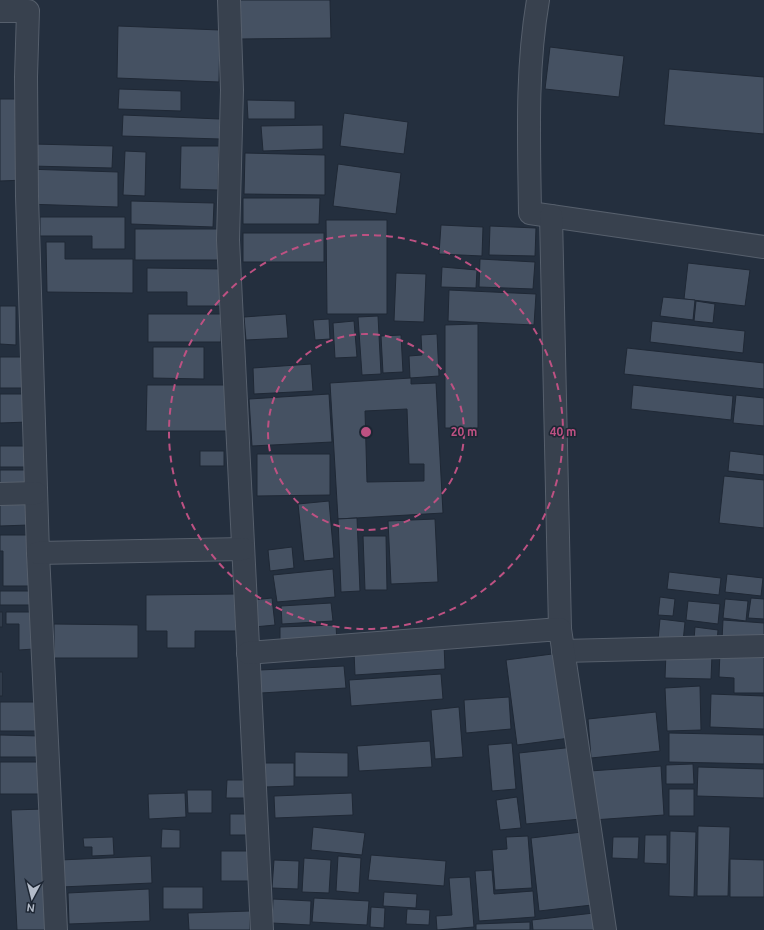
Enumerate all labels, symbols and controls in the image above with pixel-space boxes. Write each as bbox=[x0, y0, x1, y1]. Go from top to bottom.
centre of rings bbox=[359, 425, 373, 439]
text: 20 m bbox=[451, 425, 477, 438]
text: 40 m bbox=[550, 425, 576, 438]
north arrow bbox=[12, 878, 52, 918]
text: N bbox=[26, 901, 36, 914]

